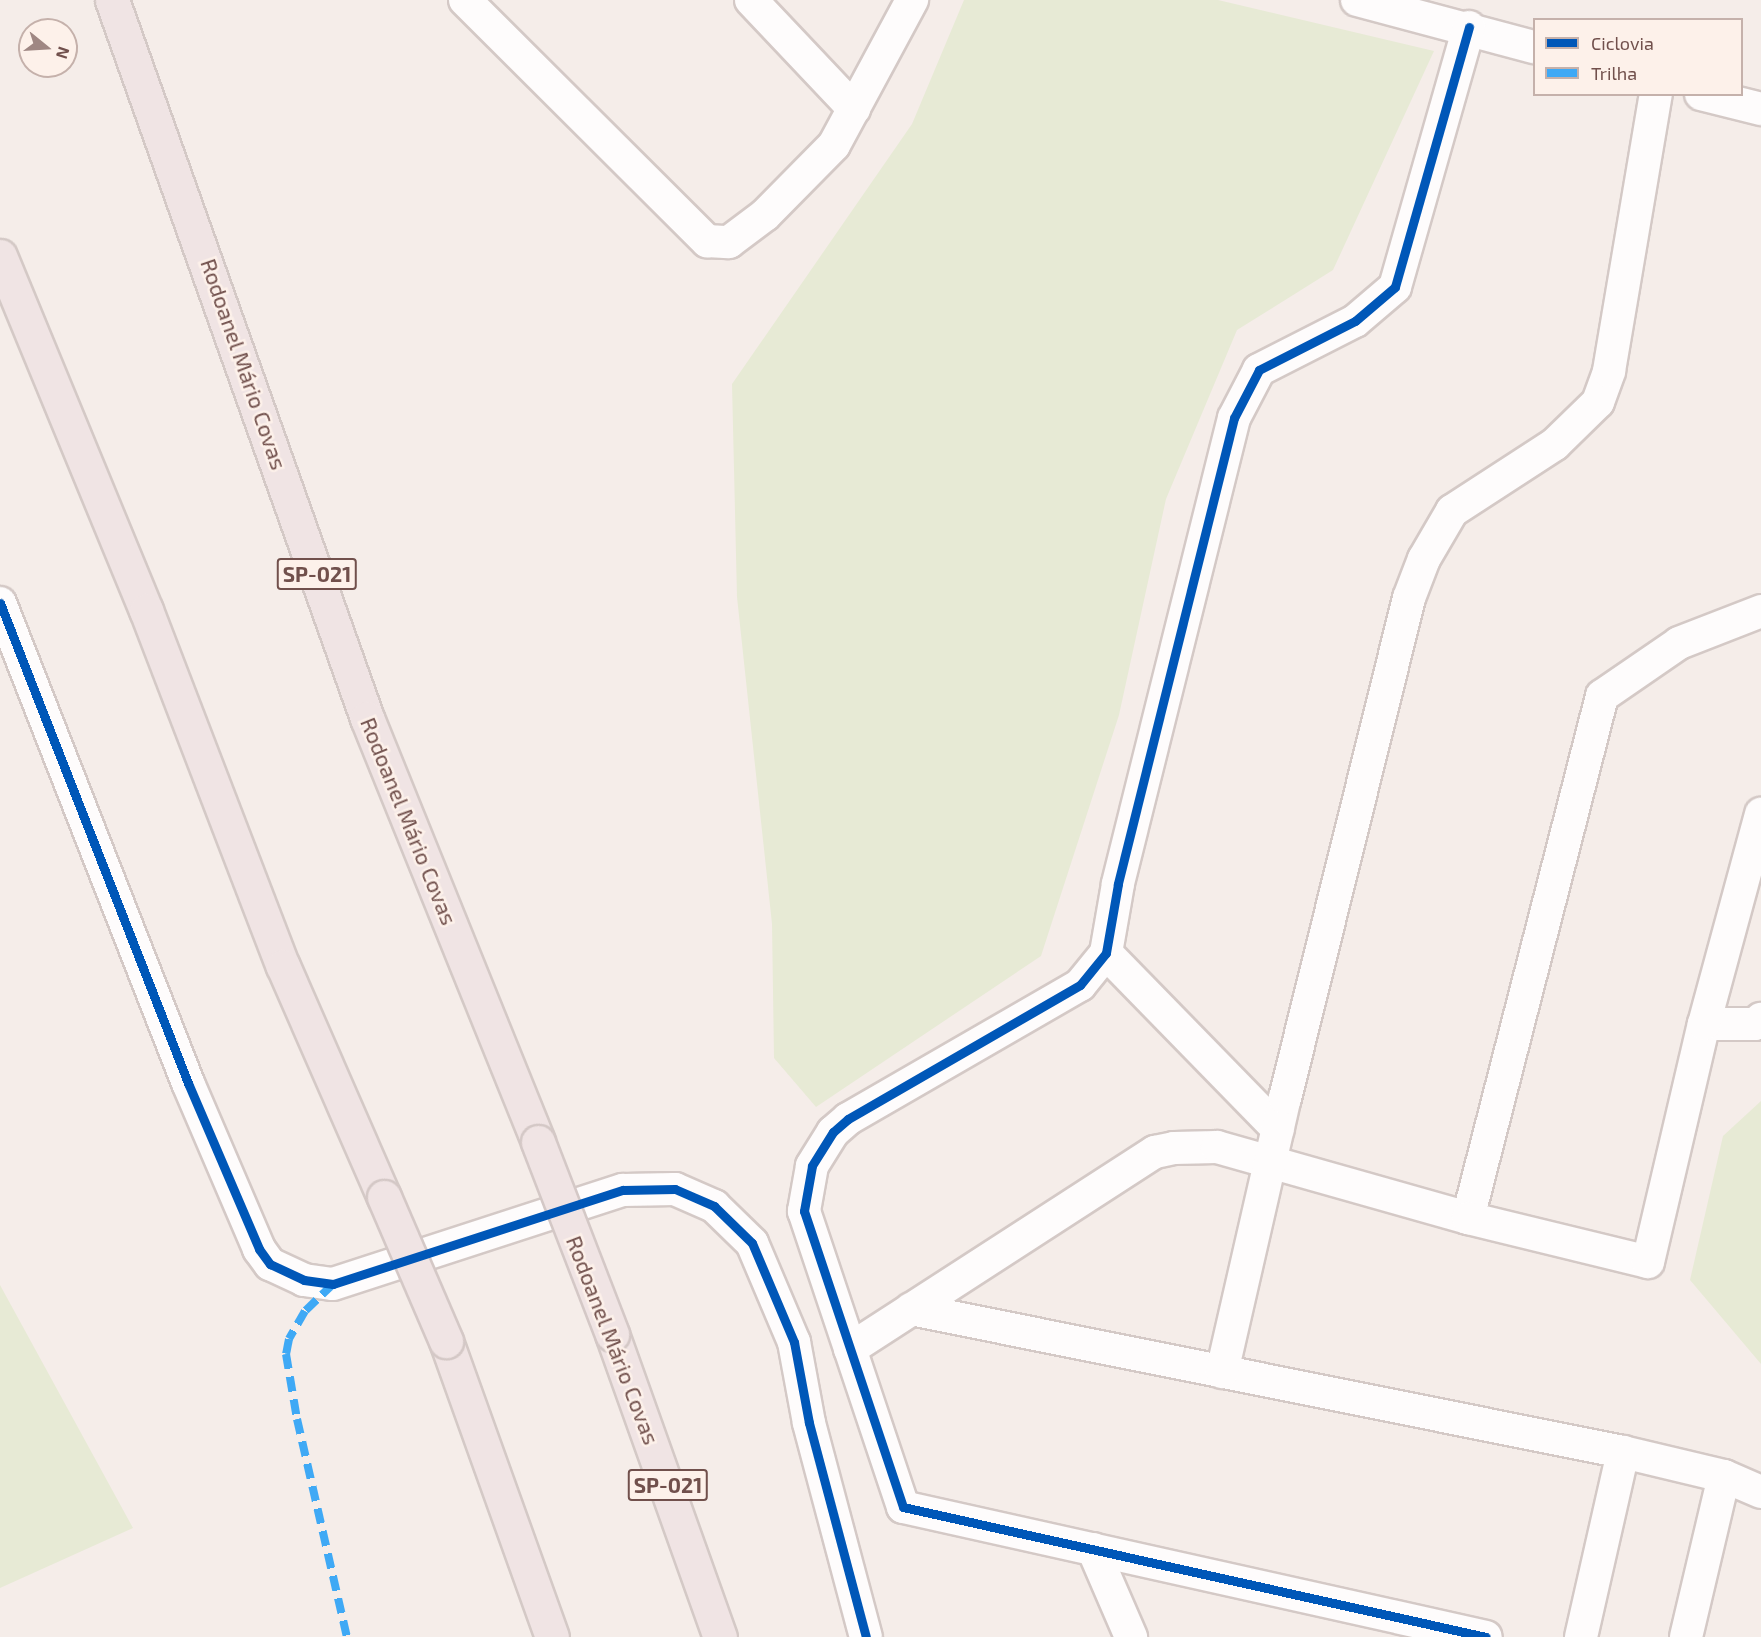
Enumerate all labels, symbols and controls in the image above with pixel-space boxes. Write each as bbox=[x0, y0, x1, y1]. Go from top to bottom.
north arrow bbox=[18, 18, 78, 78]
legend bbox=[1533, 18, 1743, 96]
text: Ciclovia bbox=[1591, 32, 1654, 54]
text: N bbox=[53, 45, 75, 62]
text: Trilha bbox=[1591, 62, 1637, 84]
street label: Rodoanel Mário Covas bbox=[195, 255, 293, 473]
road number: SP-021 bbox=[276, 556, 358, 592]
street label: Rodoanel Mário Covas bbox=[355, 713, 463, 929]
street label: Rodoanel Mário Covas bbox=[561, 1232, 665, 1448]
road number: SP-021 bbox=[628, 1467, 708, 1503]

